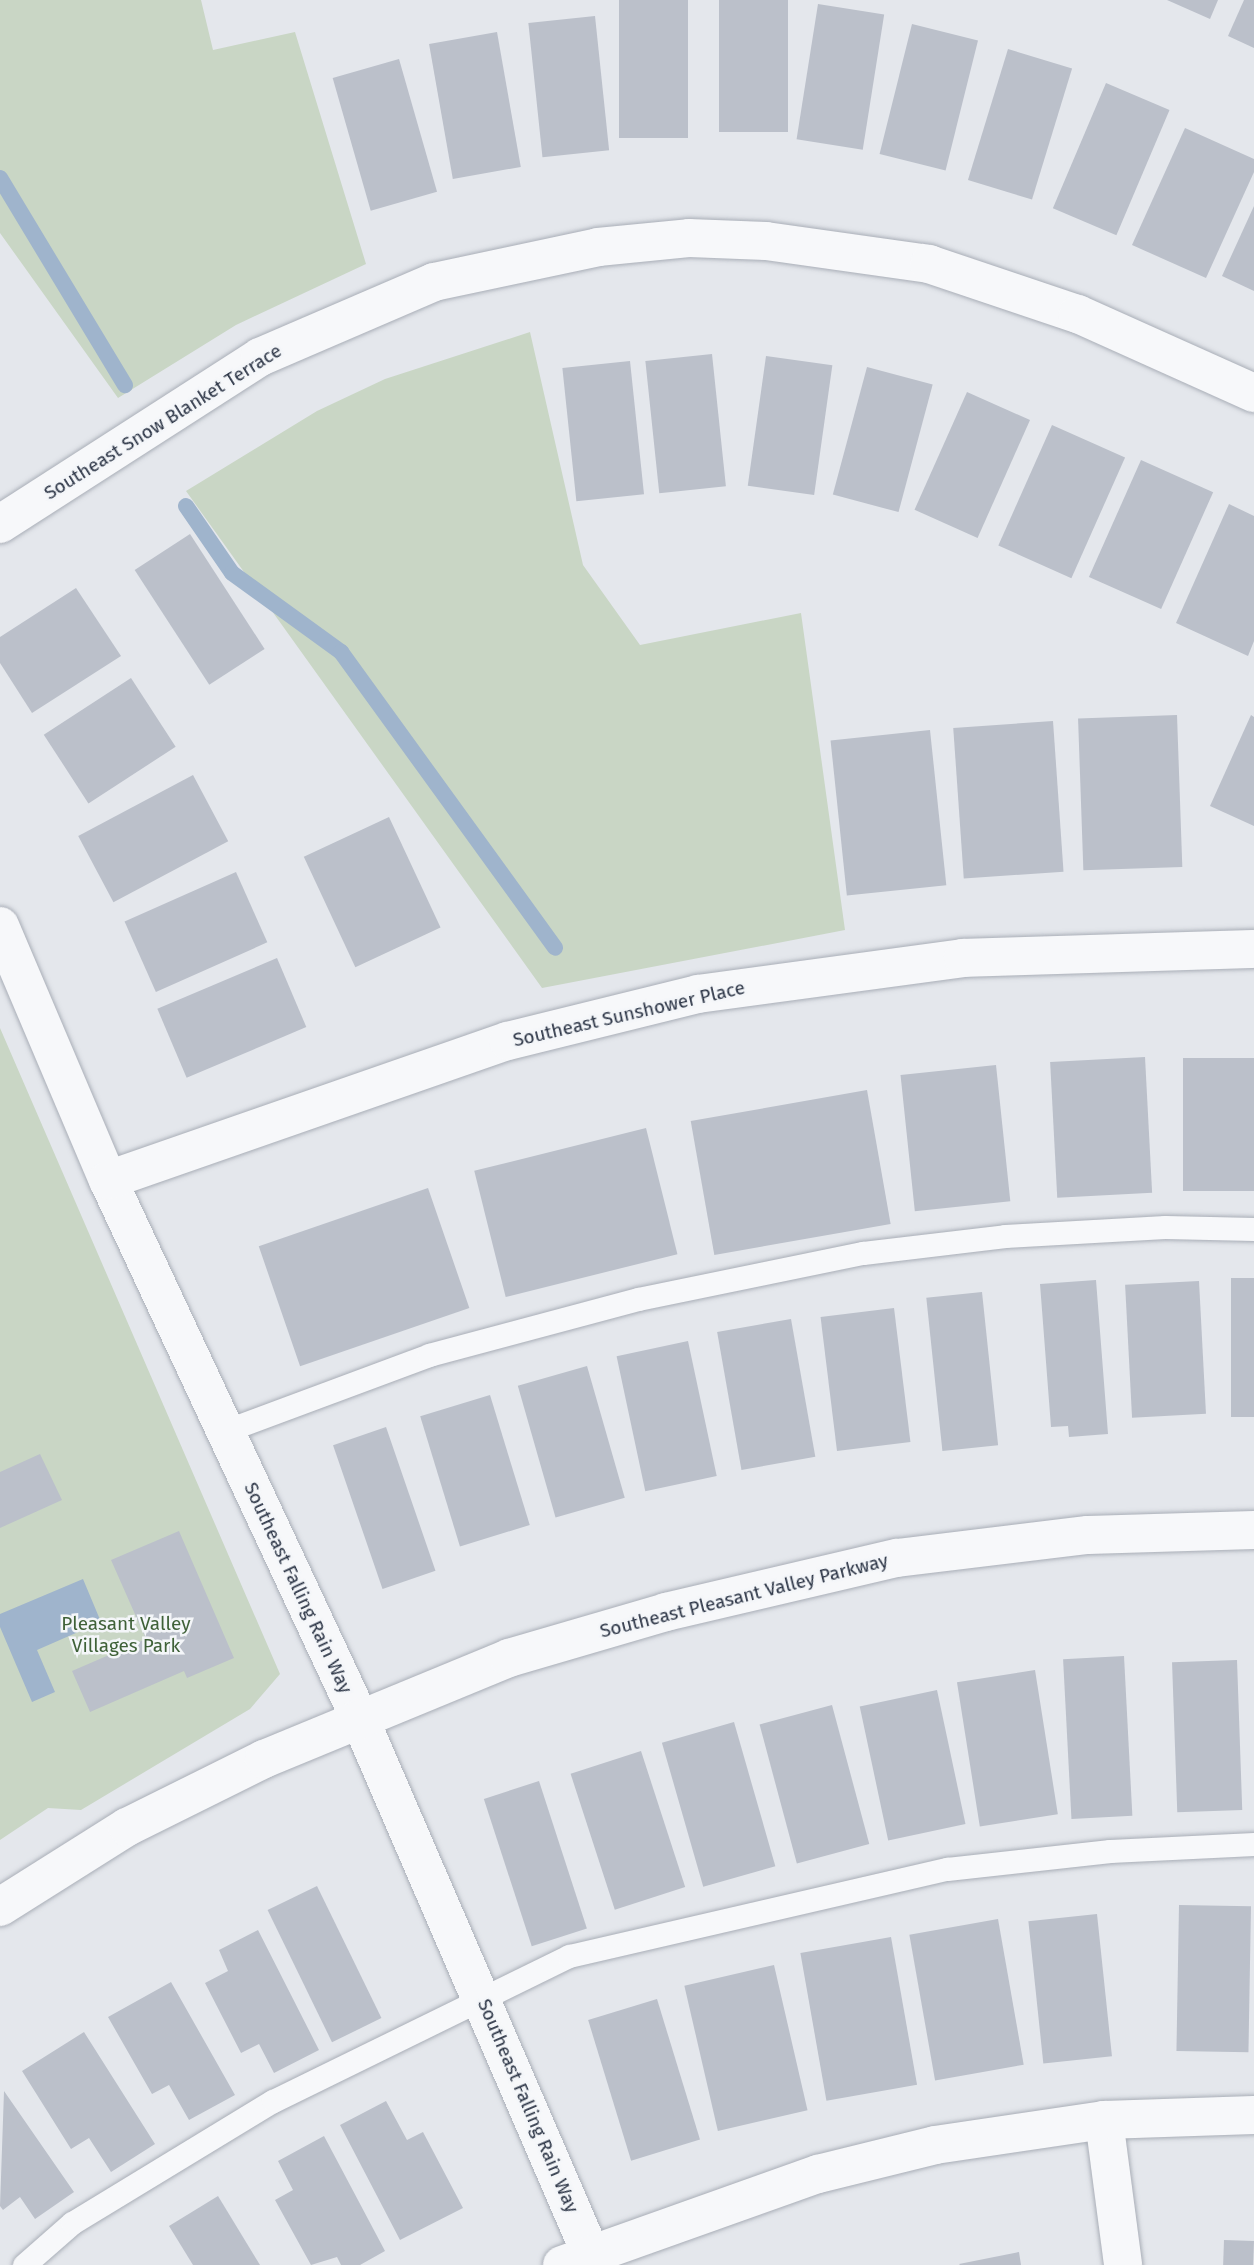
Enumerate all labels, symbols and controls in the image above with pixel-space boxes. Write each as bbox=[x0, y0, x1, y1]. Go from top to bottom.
street label: Southeast Snow Blanket Terrace bbox=[40, 339, 286, 505]
street label: Southeast Sunshower Place bbox=[511, 976, 747, 1052]
street label: Southeast Falling Rain Way bbox=[239, 1479, 357, 1697]
street label: Southeast Pleasant Valley Parkway bbox=[598, 1549, 890, 1643]
park label: Pleasant Valley Villages Park bbox=[61, 1613, 191, 1657]
street label: Southeast Falling Rain Way bbox=[473, 1996, 583, 2216]

